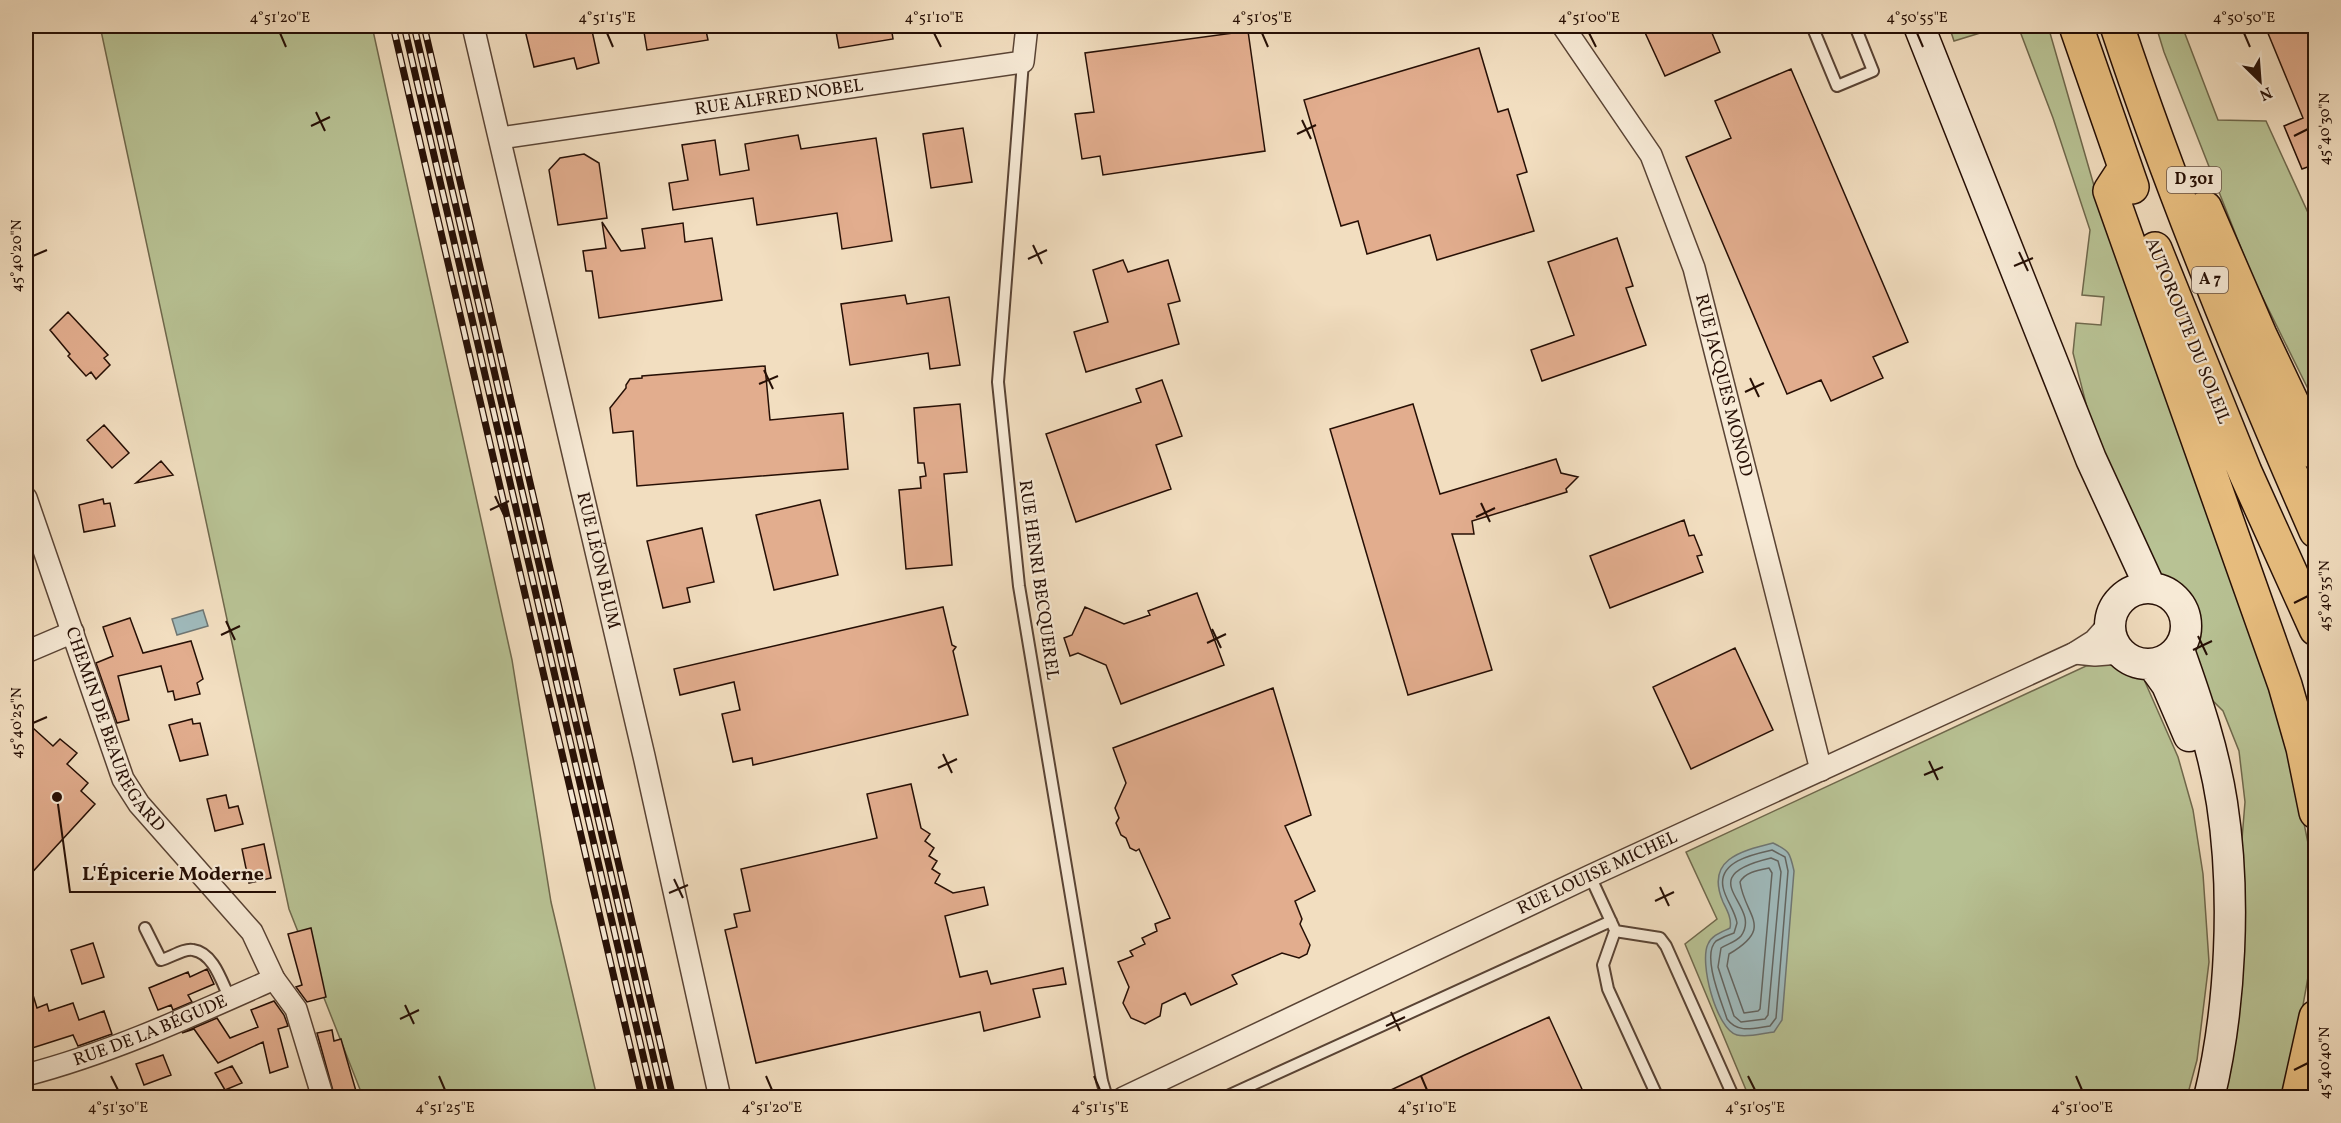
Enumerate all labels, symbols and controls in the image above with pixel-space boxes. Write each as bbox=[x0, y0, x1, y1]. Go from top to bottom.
text: 4°51'20"E bbox=[250, 8, 310, 29]
text: 4°51'15"E bbox=[578, 8, 636, 29]
text: 4°51'10"E bbox=[905, 8, 963, 29]
text: 4°51'05"E bbox=[1232, 8, 1292, 29]
text: 4°51'00"E bbox=[1558, 8, 1620, 29]
text: 4°50'55"E bbox=[1886, 8, 1948, 29]
text: 4°50'50"E bbox=[2213, 8, 2275, 29]
north arrow bbox=[2230, 51, 2290, 111]
street label: RUE ALFRED NOBEL bbox=[693, 73, 865, 122]
text: N bbox=[2255, 80, 2275, 105]
text: 45°40'30"N bbox=[2315, 93, 2336, 165]
road number: D 301 bbox=[2167, 167, 2221, 193]
text: 45°40'20"N bbox=[7, 219, 28, 293]
street label: AUTOROUTE DU SOLEIL bbox=[2138, 234, 2236, 428]
road number: A 7 bbox=[2192, 267, 2228, 293]
street label: RUE JACQUES MONOD bbox=[1689, 291, 1759, 479]
street label: RUE HENRI BECQUEREL bbox=[1012, 478, 1064, 682]
street label: RUE LÉON BLUM bbox=[570, 489, 626, 632]
text: 45°40'35"N bbox=[2315, 560, 2336, 632]
street label: CHEMIN DE BEAUREGARD bbox=[59, 624, 171, 838]
text: 45°40'25"N bbox=[7, 687, 28, 759]
street label: RUE LOUISE MICHEL bbox=[1513, 825, 1682, 921]
callout: L'Épicerie Moderne bbox=[70, 854, 276, 892]
text: L'Épicerie Moderne bbox=[82, 861, 264, 889]
street label: RUE DE LA BÉGUDE bbox=[70, 989, 232, 1073]
text: 45°40'40"N bbox=[2315, 1027, 2336, 1099]
text: 4°51'30"E bbox=[88, 1098, 148, 1119]
text: 4°51'25"E bbox=[415, 1098, 475, 1119]
text: 4°51'20"E bbox=[742, 1098, 802, 1119]
text: 4°51'15"E bbox=[1071, 1098, 1129, 1119]
text: 4°51'10"E bbox=[1398, 1098, 1456, 1119]
text: 4°51'05"E bbox=[1725, 1098, 1785, 1119]
text: 4°51'00"E bbox=[2051, 1098, 2113, 1119]

